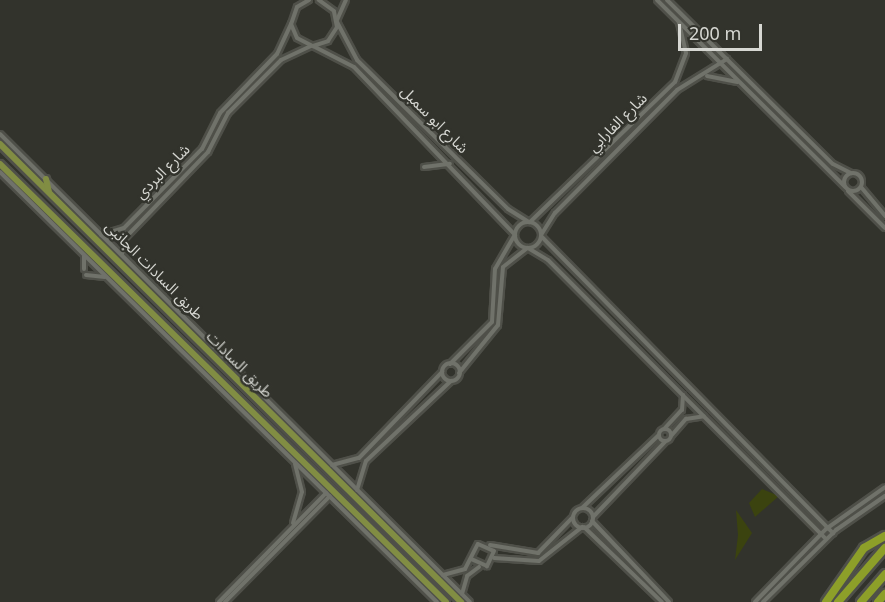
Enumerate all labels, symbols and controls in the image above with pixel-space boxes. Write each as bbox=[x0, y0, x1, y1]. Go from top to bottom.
scale bar bbox=[681, 12, 765, 50]
text: 200 m bbox=[689, 15, 741, 53]
street label: شارع ابو سمبل bbox=[396, 82, 472, 158]
street label: شارع الفارابي bbox=[585, 90, 651, 156]
street label: شارع البردي bbox=[132, 141, 194, 203]
street label: طريق السادات الجانبى bbox=[101, 218, 207, 324]
street label: طريق السادات bbox=[202, 328, 276, 402]

